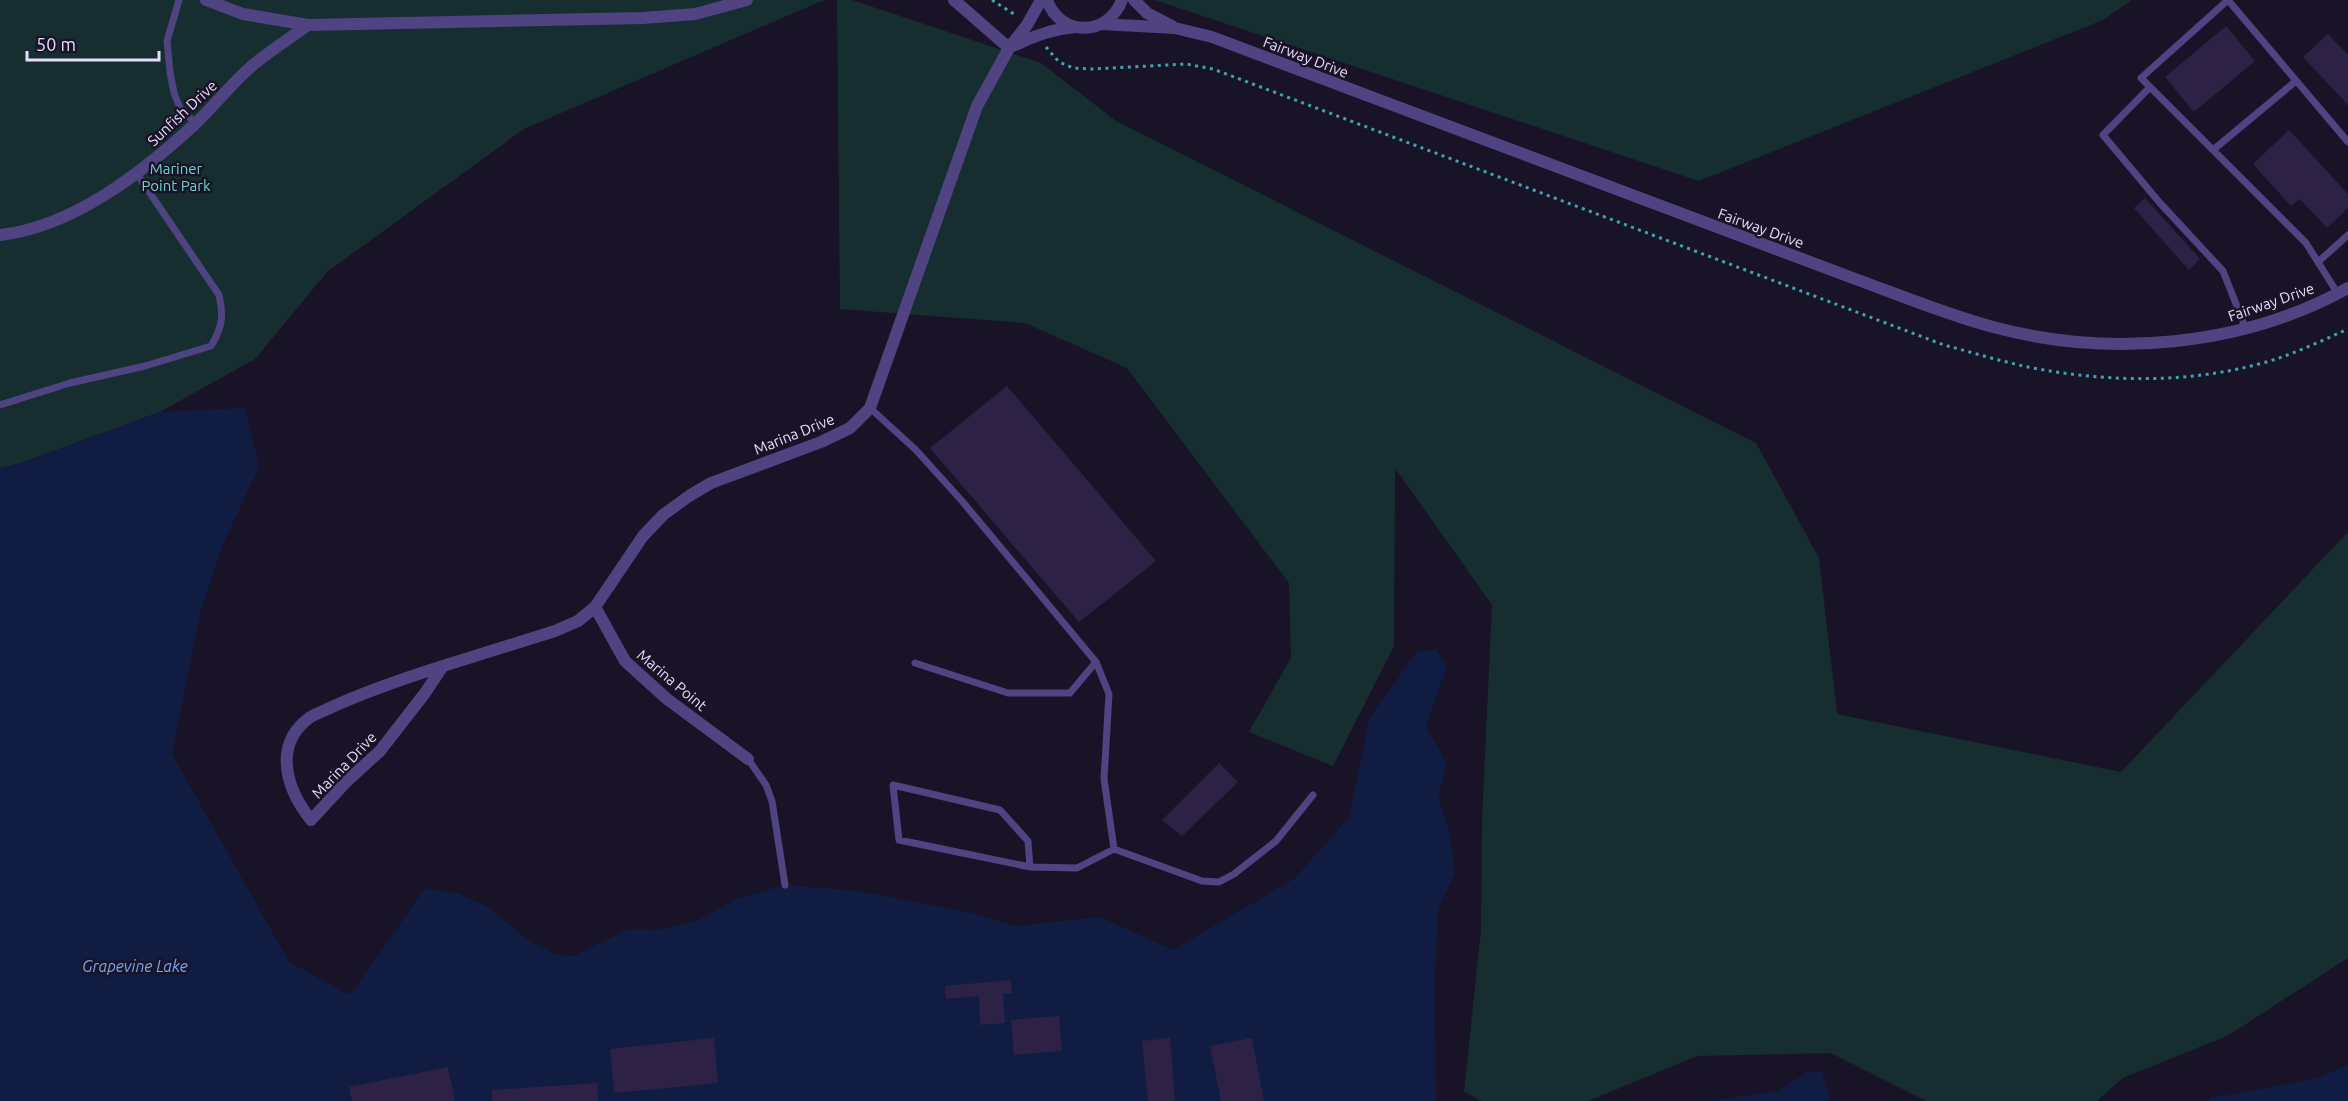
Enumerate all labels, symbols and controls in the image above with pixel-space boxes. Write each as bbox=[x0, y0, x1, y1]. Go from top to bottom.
scale bar bbox=[27, 24, 159, 62]
street label: Fairway Drive bbox=[1261, 33, 1351, 81]
text: 50 m bbox=[36, 34, 76, 54]
street label: Sunfish Drive bbox=[144, 77, 220, 149]
park label: Mariner Point Park bbox=[142, 160, 211, 194]
street label: Fairway Drive bbox=[1716, 205, 1806, 251]
street label: Fairway Drive bbox=[2226, 279, 2316, 325]
street label: Marina Drive bbox=[751, 410, 837, 458]
street label: Marina Point bbox=[634, 646, 710, 714]
street label: Marina Drive bbox=[308, 728, 380, 802]
water label: Grapevine Lake bbox=[82, 957, 188, 975]

